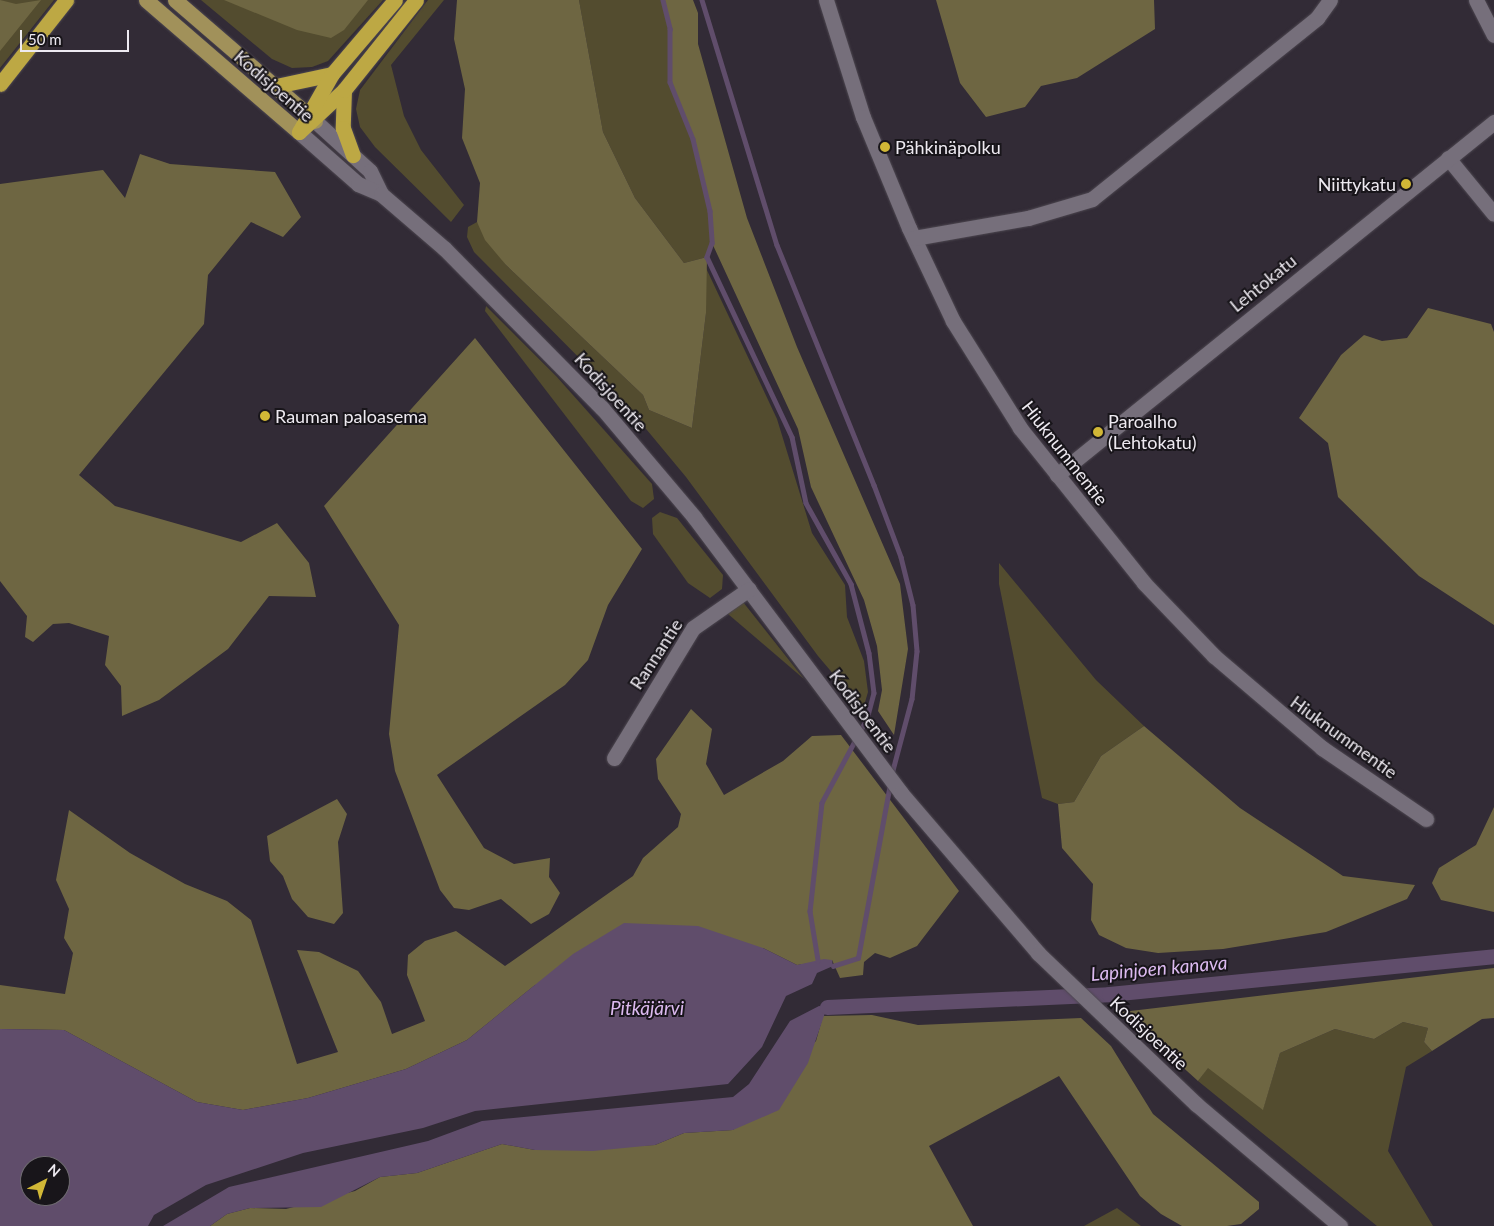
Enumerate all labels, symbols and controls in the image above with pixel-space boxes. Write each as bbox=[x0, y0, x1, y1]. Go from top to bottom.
scale bar bbox=[22, 20, 131, 52]
text: 50 m bbox=[28, 30, 62, 48]
street label: Kodisjoentie bbox=[230, 46, 318, 126]
place label: Pähkinäpolku bbox=[895, 136, 1001, 158]
marker: Pähkinäpolku bbox=[879, 141, 891, 153]
place label: Niittykatu bbox=[1318, 173, 1396, 195]
marker: Niittykatu bbox=[1400, 178, 1412, 190]
street label: Lehtokatu bbox=[1225, 250, 1301, 316]
street label: Kodisjoentie bbox=[570, 348, 652, 436]
street label: Hiuknummentie bbox=[1017, 396, 1113, 510]
place label: Rauman paloasema bbox=[275, 405, 427, 427]
marker: Rauman paloasema bbox=[259, 410, 271, 422]
place label: Paroalho (Lehtokatu) bbox=[1108, 411, 1197, 454]
marker: Paroalho (Lehtokatu) bbox=[1092, 426, 1104, 438]
street label: Rannantie bbox=[625, 615, 687, 693]
street label: Kodisjoentie bbox=[825, 665, 901, 757]
street label: Hiuknummentie bbox=[1286, 691, 1402, 783]
water label: Lapinjoen kanava bbox=[1090, 951, 1228, 985]
street label: Kodisjoentie bbox=[1106, 992, 1192, 1074]
water label: Pitkäjärvi bbox=[610, 997, 684, 1019]
north arrow bbox=[20, 1156, 70, 1206]
text: N bbox=[45, 1160, 64, 1180]

